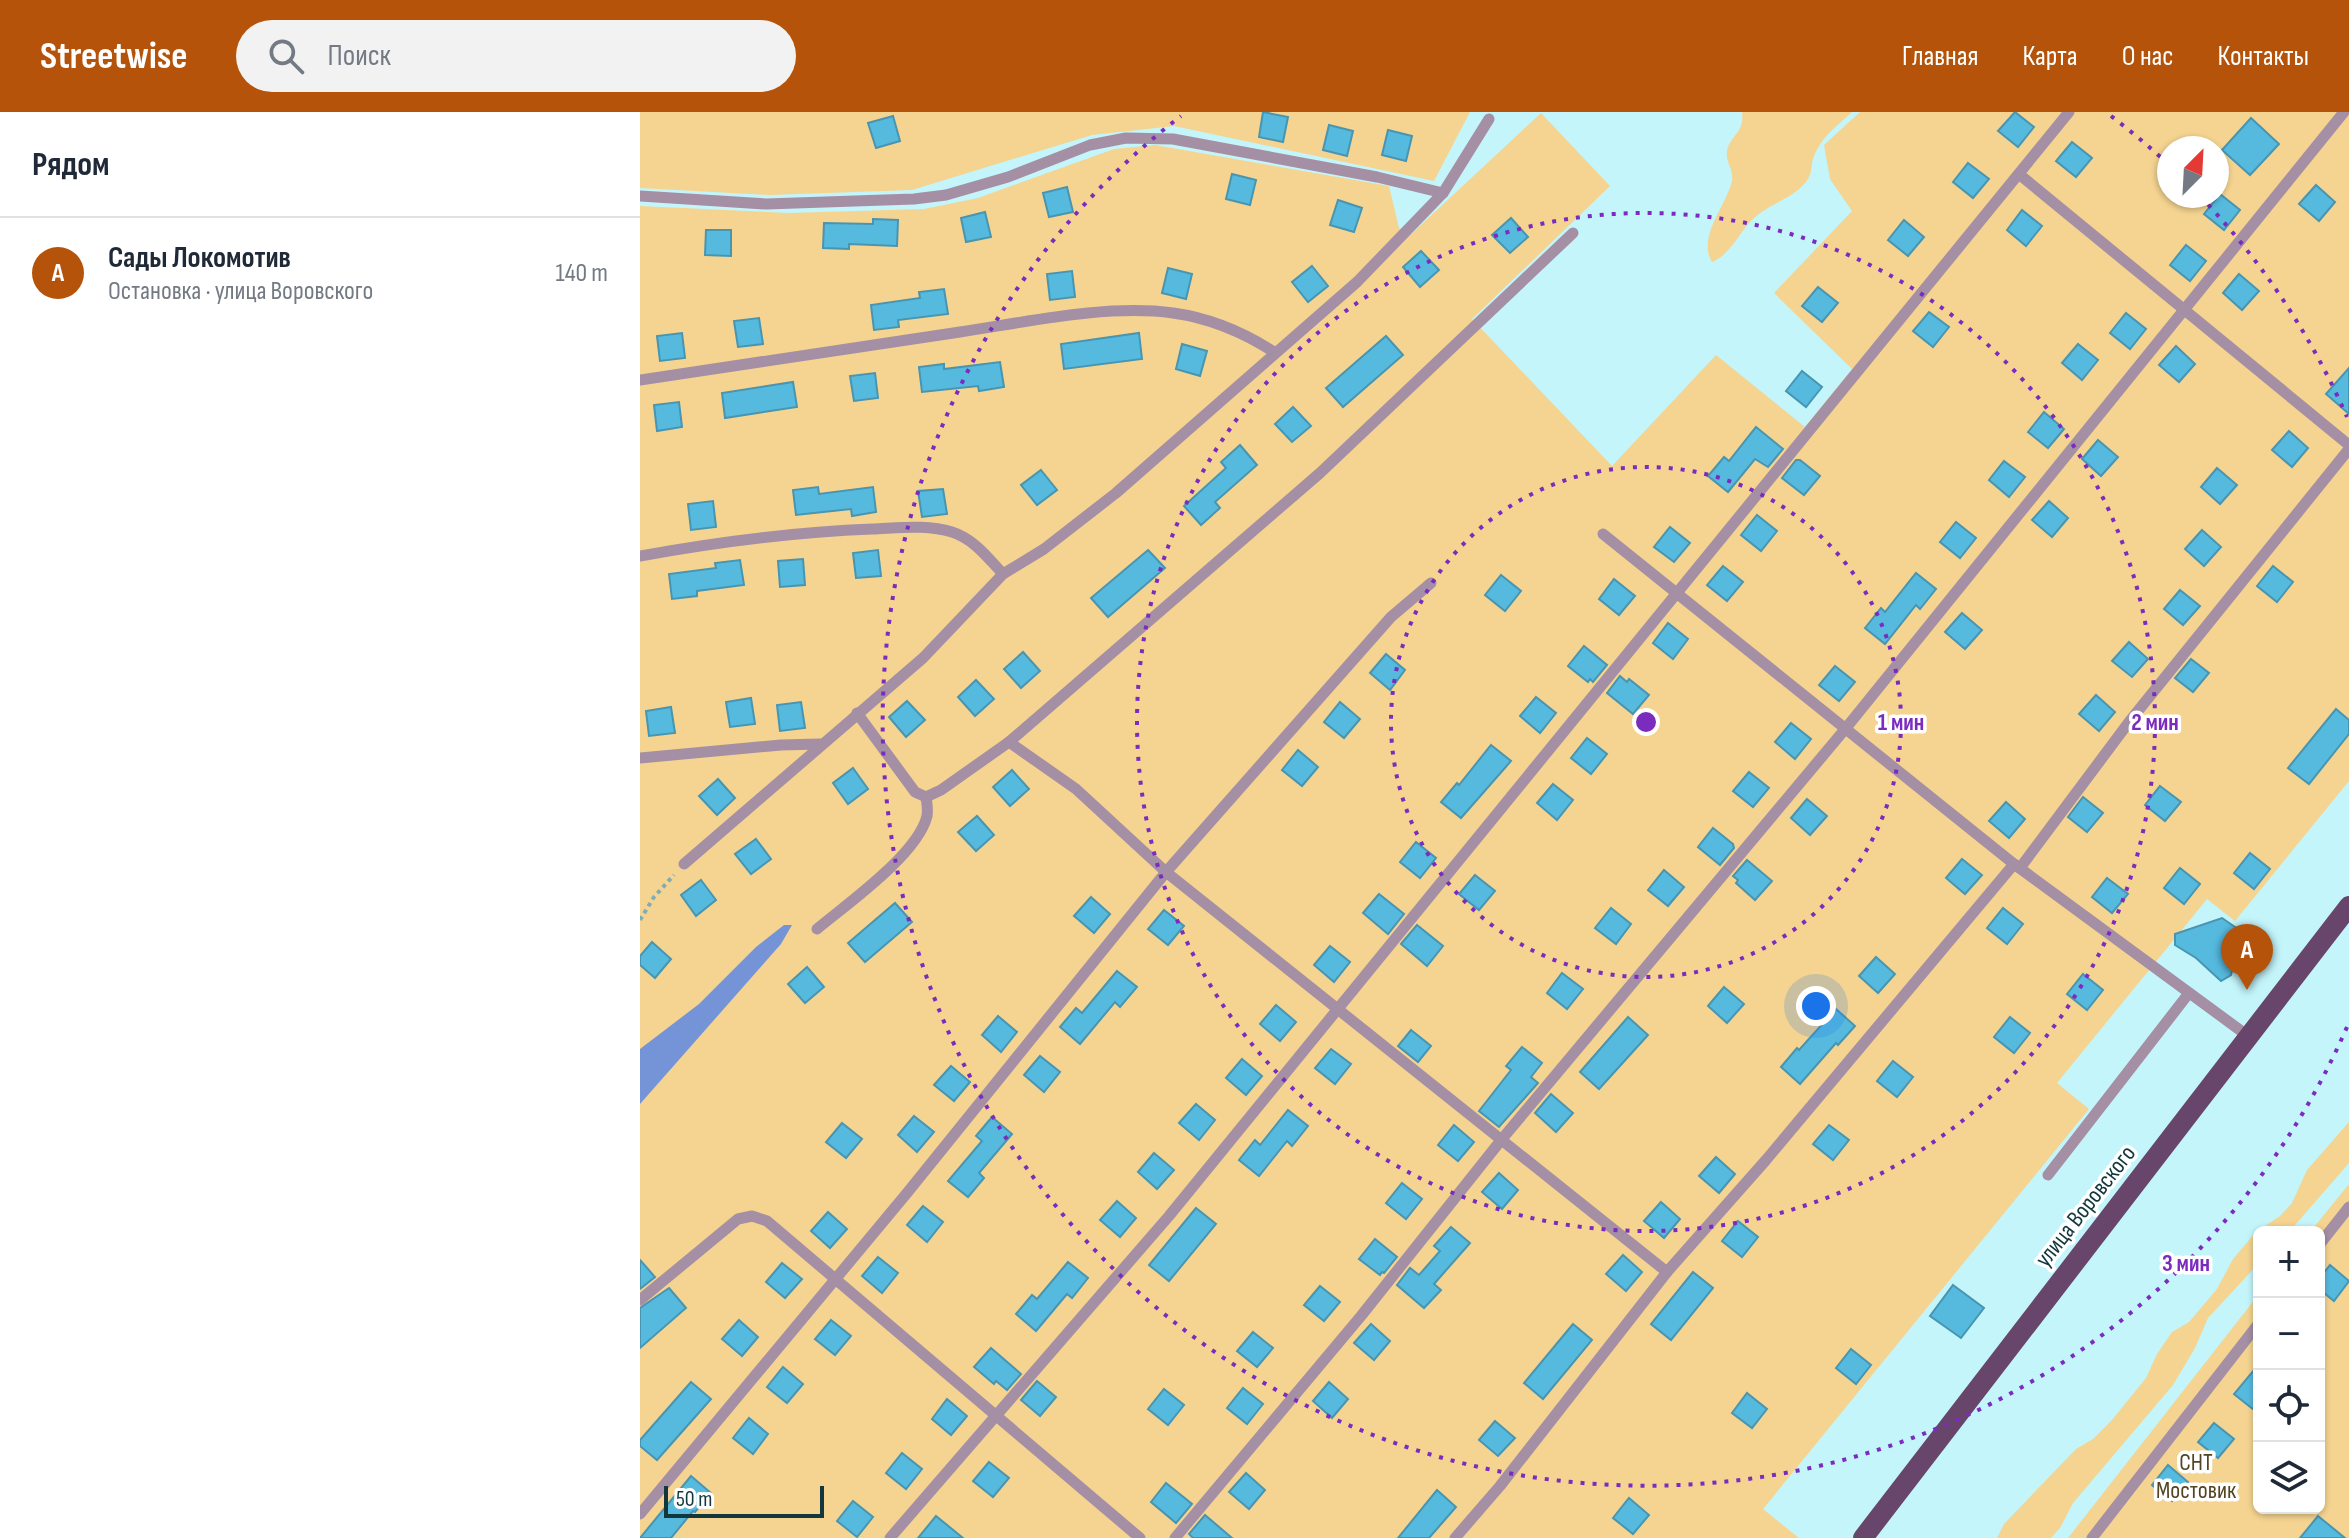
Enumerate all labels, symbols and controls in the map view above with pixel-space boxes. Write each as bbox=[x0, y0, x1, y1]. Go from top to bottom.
search box bbox=[236, 20, 796, 92]
text: Streetwise bbox=[40, 34, 188, 79]
icon: search bbox=[264, 34, 308, 78]
text: Поиск bbox=[328, 38, 391, 74]
text: Главная bbox=[1902, 40, 1978, 73]
text: Карта bbox=[2022, 40, 2078, 73]
text: О нас bbox=[2122, 40, 2174, 73]
text: Контакты bbox=[2218, 40, 2309, 73]
north arrow bbox=[2157, 136, 2229, 208]
text: Рядом bbox=[32, 144, 110, 185]
text: Сады Локомотив bbox=[108, 240, 291, 276]
text: A bbox=[52, 258, 64, 289]
text: 140 m bbox=[556, 258, 608, 289]
text: Остановка · улица Воровского bbox=[108, 276, 373, 307]
centre of rings bbox=[1632, 708, 1660, 736]
text: 1 мин bbox=[1878, 708, 1924, 737]
text: 2 мин bbox=[2131, 708, 2179, 737]
pin: A bbox=[2221, 924, 2273, 990]
your location bbox=[1796, 986, 1836, 1026]
street label: улица Воровского bbox=[2029, 1140, 2142, 1273]
map controls bbox=[2253, 1226, 2325, 1514]
button: + bbox=[2253, 1226, 2325, 1298]
text: 3 мин bbox=[2162, 1249, 2210, 1278]
button: − bbox=[2253, 1298, 2325, 1370]
button: locate bbox=[2253, 1370, 2325, 1442]
button: layers bbox=[2253, 1442, 2325, 1514]
park label: СНТ Мостовик bbox=[2156, 1448, 2237, 1505]
scale bar bbox=[664, 1482, 824, 1518]
text: 50 m bbox=[676, 1486, 712, 1513]

